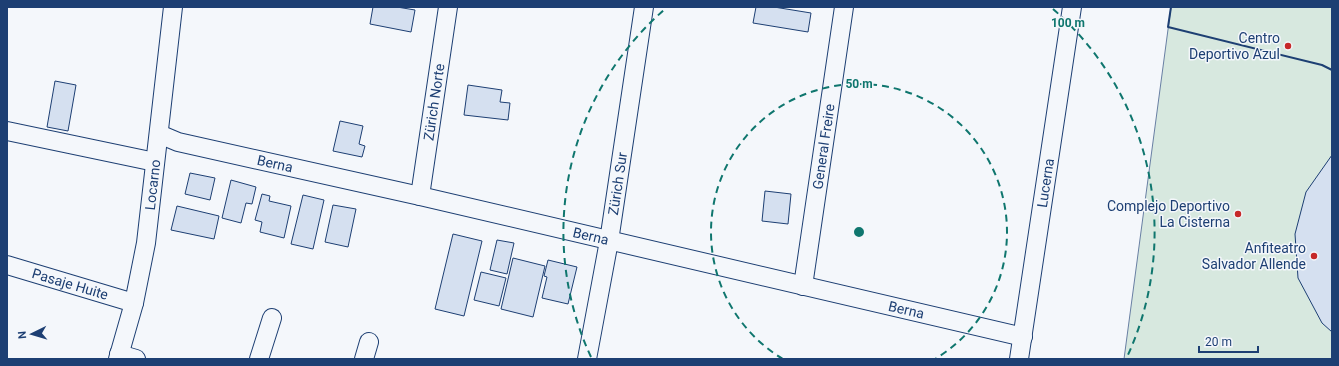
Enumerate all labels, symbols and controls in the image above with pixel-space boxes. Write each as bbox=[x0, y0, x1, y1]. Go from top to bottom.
text: 100 m bbox=[1051, 16, 1085, 30]
place label: Centro Deportivo Azul bbox=[1189, 30, 1280, 62]
marker: Centro Deportivo Azul bbox=[1283, 41, 1293, 51]
street label: Zürich Norte bbox=[420, 62, 448, 142]
text: 50 m bbox=[845, 77, 873, 91]
street label: General Freire bbox=[809, 103, 838, 190]
street label: Zürich Sur bbox=[605, 151, 630, 216]
street label: Berna bbox=[256, 152, 294, 175]
street label: Lucerna bbox=[1034, 157, 1057, 209]
street label: Locarno bbox=[142, 159, 164, 211]
place label: Complejo Deportivo La Cisterna bbox=[1107, 198, 1230, 230]
marker: Complejo Deportivo La Cisterna bbox=[1233, 209, 1243, 219]
street label: Berna bbox=[571, 224, 610, 248]
centre of rings bbox=[852, 225, 866, 239]
place label: Anfiteatro Salvador Allende bbox=[1202, 240, 1306, 272]
marker: Anfiteatro Salvador Allende bbox=[1309, 251, 1319, 261]
street label: Pasaje Huite bbox=[30, 265, 110, 303]
street label: Berna bbox=[887, 298, 926, 322]
north arrow bbox=[12, 314, 52, 354]
scale bar bbox=[1199, 328, 1258, 354]
text: N bbox=[16, 330, 29, 339]
text: 20 m bbox=[1205, 335, 1232, 349]

